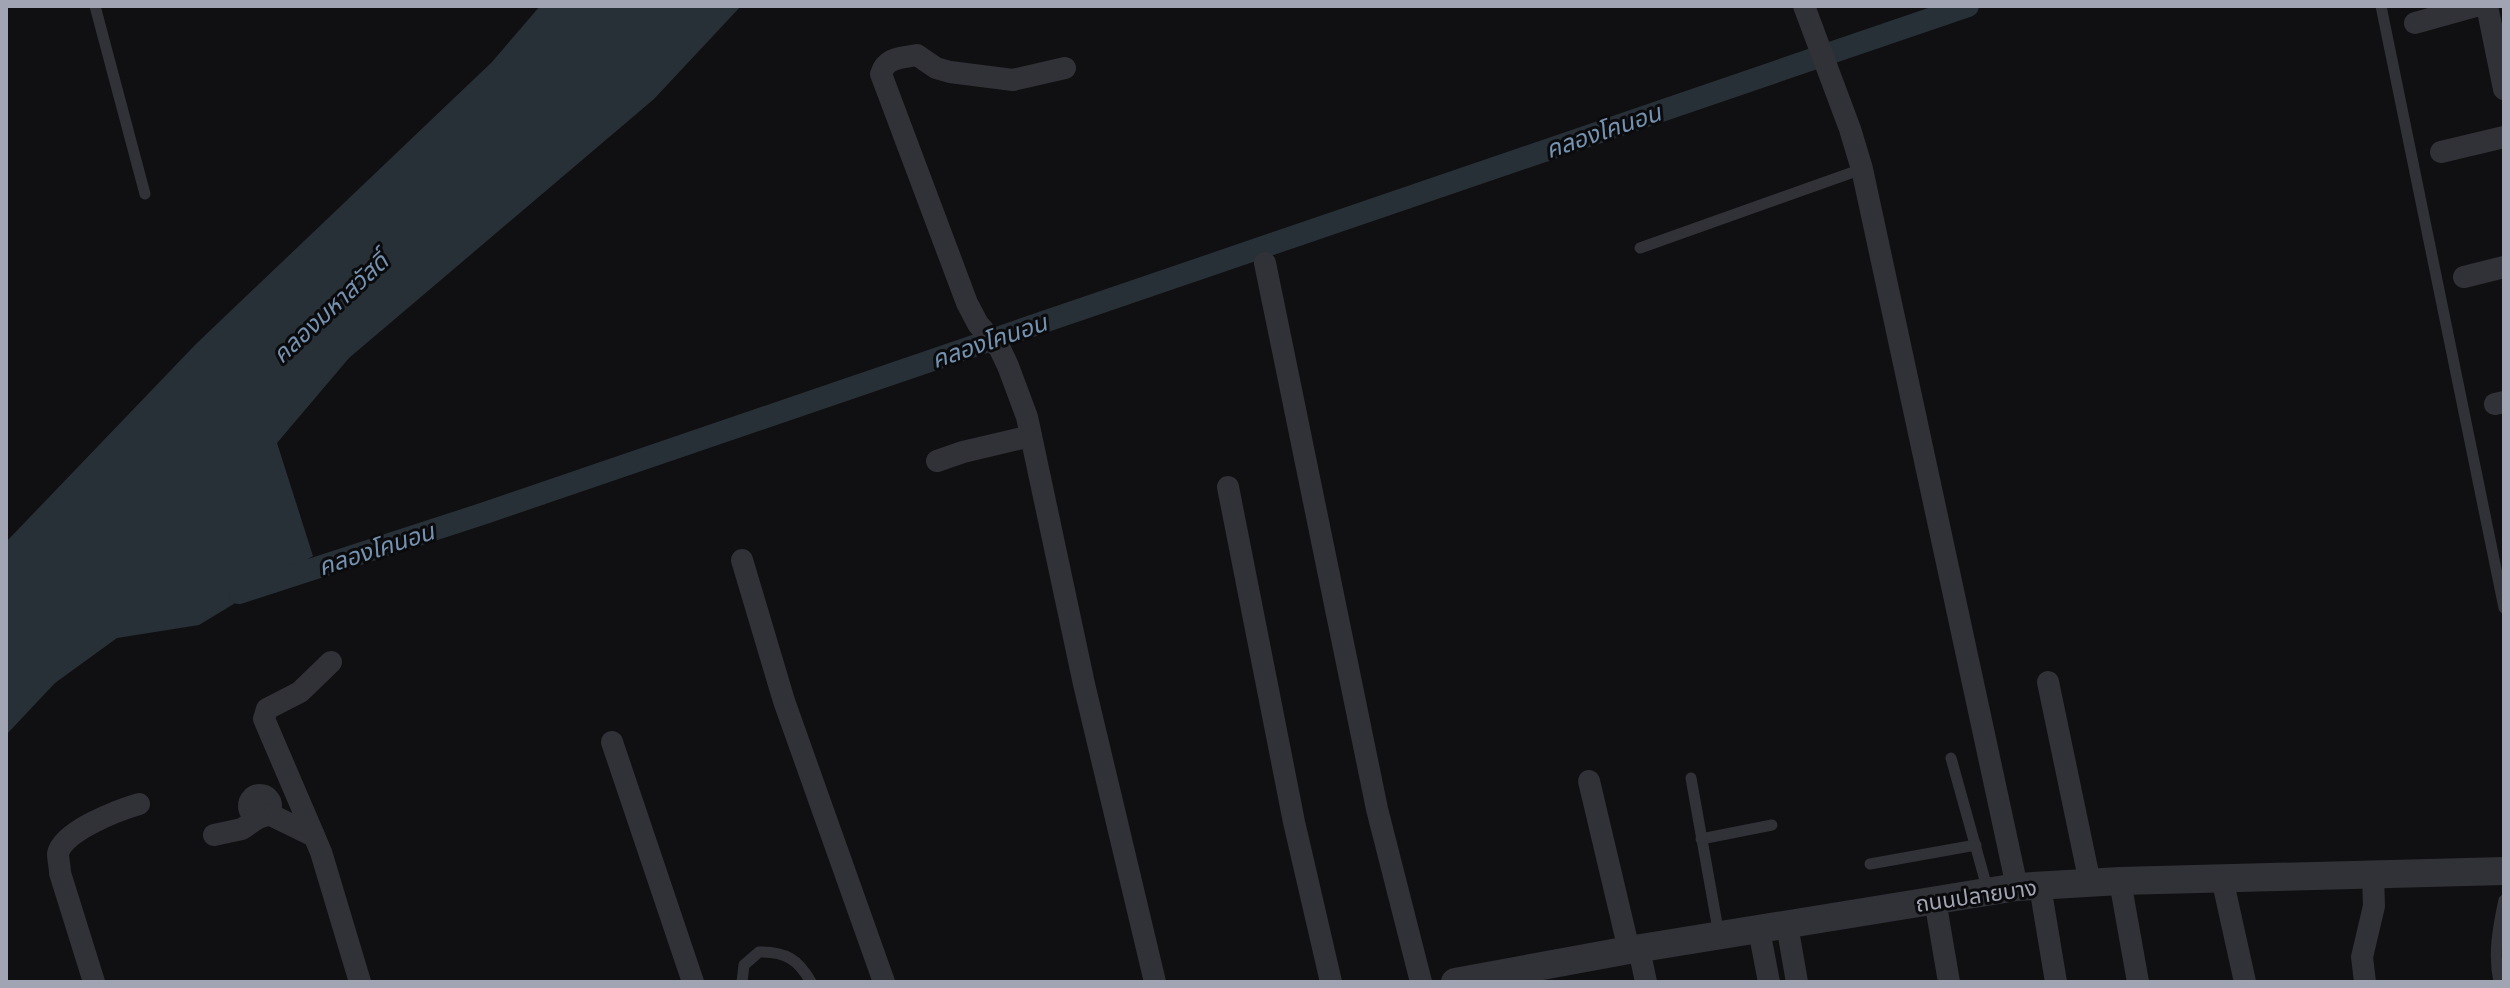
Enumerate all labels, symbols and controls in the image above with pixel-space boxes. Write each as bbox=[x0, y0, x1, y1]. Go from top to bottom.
water label: คลองโคนอน bbox=[1542, 98, 1665, 163]
water label: คลองมหาสวัสดิ์ bbox=[266, 243, 398, 368]
water label: คลองโคนอน bbox=[928, 308, 1051, 373]
water label: คลองโคนอน bbox=[315, 517, 439, 580]
street label: ถนนปลายบาง bbox=[1914, 874, 2038, 916]

